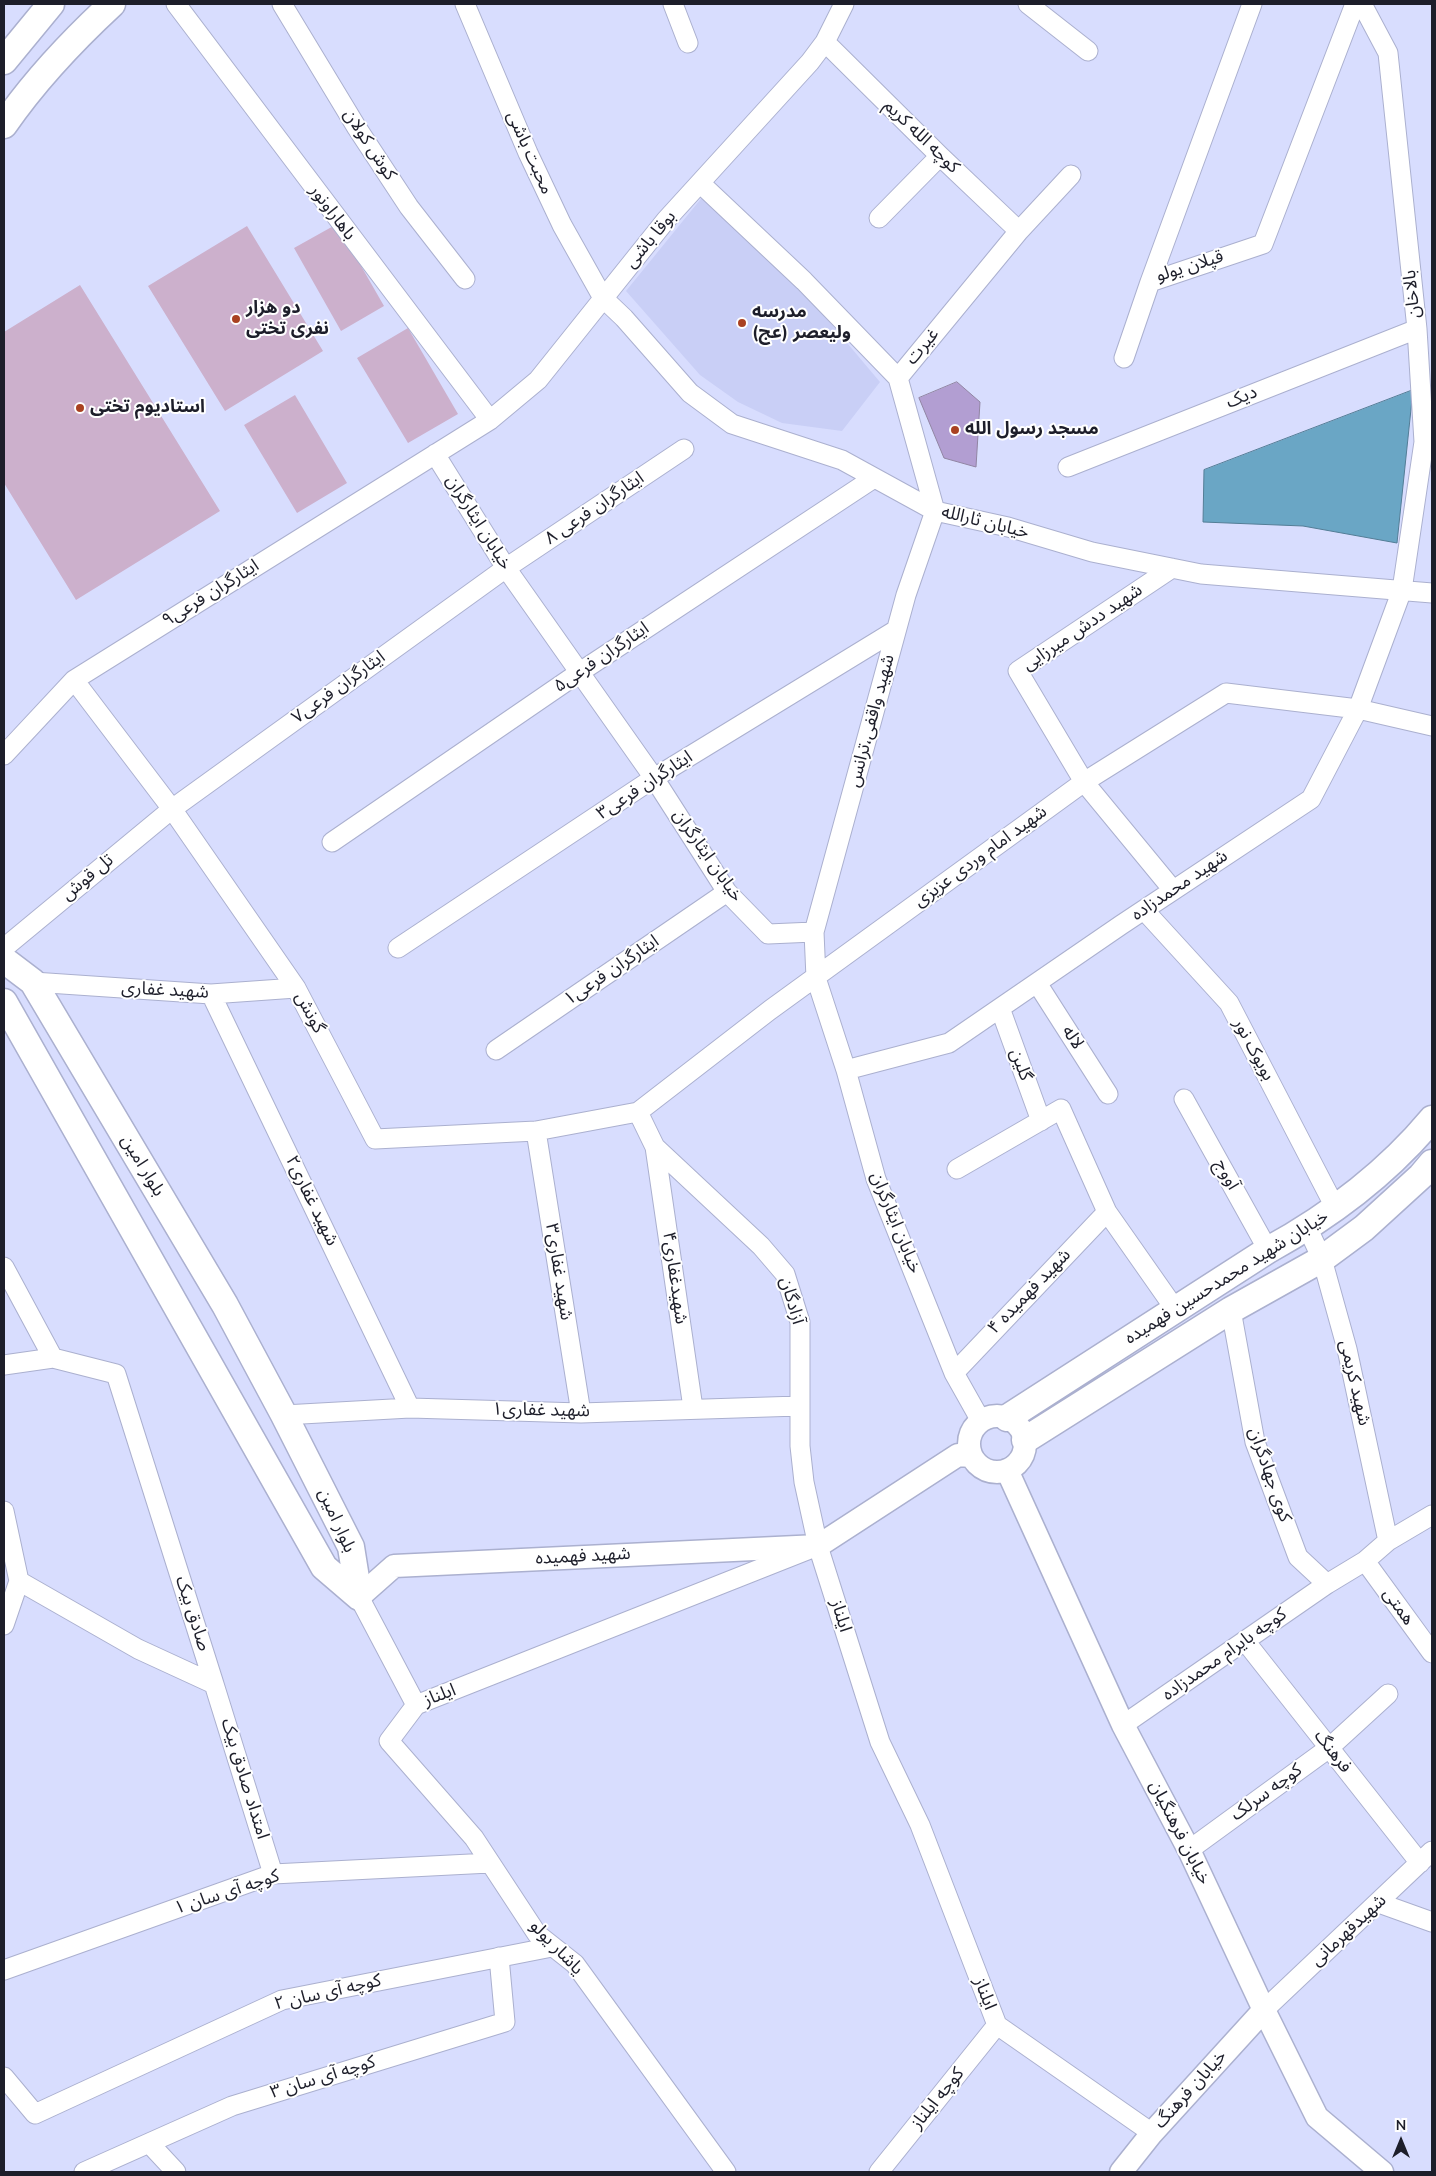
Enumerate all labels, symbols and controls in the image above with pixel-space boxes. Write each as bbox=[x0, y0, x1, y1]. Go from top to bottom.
street label: کوچه الله کریم bbox=[879, 95, 963, 179]
street label: کوش کولان bbox=[338, 105, 400, 185]
street label: محبت باشی bbox=[501, 108, 557, 198]
street label: باهاراونور bbox=[304, 181, 360, 245]
street label: بوقا باشی bbox=[621, 207, 681, 273]
street label: قپلان یولو bbox=[1154, 247, 1226, 287]
street label: بالاخان bbox=[1400, 269, 1426, 319]
place label: دو هزار نفری تختی bbox=[246, 298, 329, 340]
place label: مدرسه ولیعصر (عج) bbox=[752, 302, 851, 344]
marker: دو هزار نفری تختی bbox=[230, 313, 242, 325]
marker: مدرسه ولیعصر (عج) bbox=[736, 317, 748, 329]
street label: غیرت bbox=[902, 324, 944, 370]
street label: دیک bbox=[1223, 382, 1261, 414]
place label: استادیوم تختی bbox=[90, 397, 205, 419]
marker: استادیوم تختی bbox=[74, 402, 86, 414]
place label: مسجد رسول الله bbox=[965, 419, 1099, 441]
marker: مسجد رسول الله bbox=[949, 424, 961, 436]
street label: ایثارگران فرعی ۸ bbox=[541, 468, 649, 550]
street label: خیابان ایثارگران bbox=[440, 472, 516, 574]
street label: خیابان ثارالله bbox=[939, 502, 1031, 544]
street label: ایثارگران فرعی۹ bbox=[159, 556, 263, 632]
street label: شهید ددش میرزایی bbox=[1019, 580, 1147, 676]
street label: ایثارگران فرعی۵ bbox=[550, 618, 654, 698]
street label: ایثارگران فرعی۷ bbox=[288, 647, 390, 729]
street label: شهید واقفی،ترانس bbox=[844, 652, 900, 790]
street label: ایثارگران فرعی۳ bbox=[593, 747, 697, 825]
street label: شهید امام وردی عزیزی bbox=[910, 801, 1052, 913]
street label: خیابان ایثارگران bbox=[667, 806, 747, 906]
street label: شهید محمدزاده bbox=[1128, 846, 1232, 926]
street label: تل قوش bbox=[58, 850, 118, 906]
street label: ایثارگران فرعی۱ bbox=[560, 931, 664, 1011]
street label: شهید غفاری bbox=[121, 978, 209, 1004]
street label: گونش bbox=[289, 989, 329, 1037]
street label: بویوک نور bbox=[1228, 1015, 1278, 1085]
street label: لاله bbox=[1056, 1022, 1088, 1054]
street label: گلین bbox=[1004, 1046, 1036, 1084]
street label: بلوار امین bbox=[115, 1131, 169, 1201]
street label: شهید غفاری۲ bbox=[280, 1152, 342, 1250]
street label: آووج bbox=[1209, 1156, 1243, 1194]
street label: خیابان ایثارگران bbox=[865, 1169, 925, 1277]
street label: خیابان شهید محمدحسین فهمیده bbox=[1121, 1206, 1333, 1350]
street label: شهید غفاری۳ bbox=[540, 1222, 576, 1322]
street label: شهیدغفاری۴ bbox=[657, 1230, 691, 1326]
street label: شهید فهمیده ۴ bbox=[984, 1245, 1076, 1339]
street label: آزادگان bbox=[774, 1275, 808, 1327]
street label: شهید کریمی bbox=[1334, 1338, 1374, 1428]
street label: شهید غفاری۱ bbox=[492, 1399, 590, 1423]
street label: کوی جهادگران bbox=[1243, 1425, 1295, 1525]
street label: بلوار امین bbox=[312, 1486, 360, 1556]
street label: شهید فهمیده bbox=[535, 1544, 631, 1570]
street label: صادق بیک bbox=[170, 1574, 214, 1654]
street label: همتی bbox=[1377, 1584, 1419, 1630]
street label: ایلناز bbox=[825, 1597, 855, 1635]
street label: کوچه بایرام محمدزاده bbox=[1159, 1604, 1291, 1706]
street label: ایلناز bbox=[421, 1680, 459, 1712]
street label: امتداد صادق بیک bbox=[215, 1716, 273, 1842]
street label: فرهنگ bbox=[1309, 1726, 1355, 1778]
street label: کوچه سرلک bbox=[1227, 1760, 1307, 1826]
street label: خیابان فرهنگیان bbox=[1144, 1777, 1214, 1889]
street label: کوچه آی سان ۱ bbox=[172, 1866, 282, 1920]
street label: شهیدقهرمانی bbox=[1307, 1890, 1391, 1972]
street label: یاشار یولو bbox=[525, 1916, 587, 1980]
street label: کوچه آی سان ۲ bbox=[272, 1970, 384, 2016]
street label: ایلناز bbox=[968, 1975, 1000, 2013]
street label: خیابان فرهنگ bbox=[1150, 2046, 1232, 2134]
street label: کوچه آی سان ۳ bbox=[268, 2052, 378, 2104]
street label: کوچه ایلناز bbox=[907, 2064, 969, 2134]
north arrow bbox=[1376, 2116, 1426, 2166]
text: N bbox=[1396, 2116, 1406, 2135]

